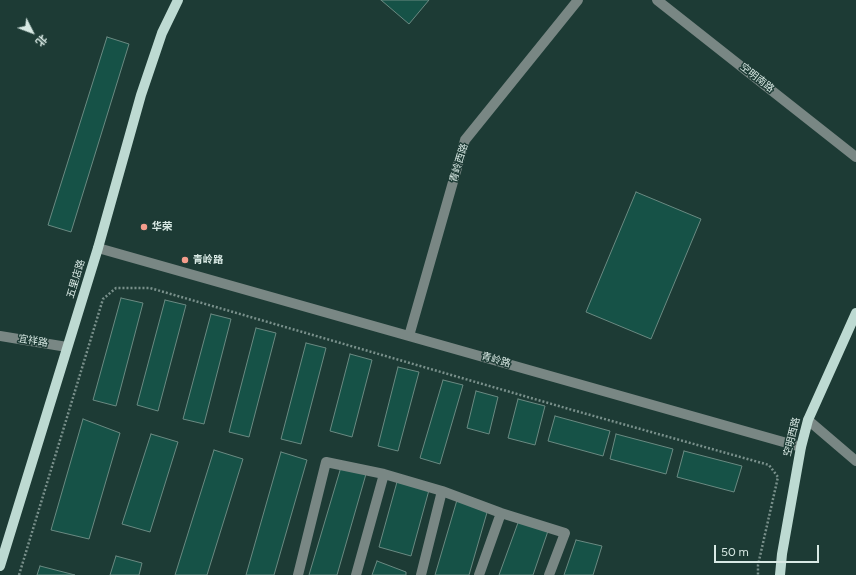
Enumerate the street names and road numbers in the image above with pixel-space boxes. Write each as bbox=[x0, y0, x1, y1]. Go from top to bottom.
street label: 空明南路 bbox=[738, 61, 776, 95]
street label: 青岭西路 bbox=[447, 142, 471, 184]
street label: 五里店路 bbox=[64, 258, 88, 300]
street label: 宜祥路 bbox=[17, 333, 49, 349]
street label: 青岭路 bbox=[480, 350, 512, 370]
street label: 空明西路 bbox=[781, 416, 803, 458]

